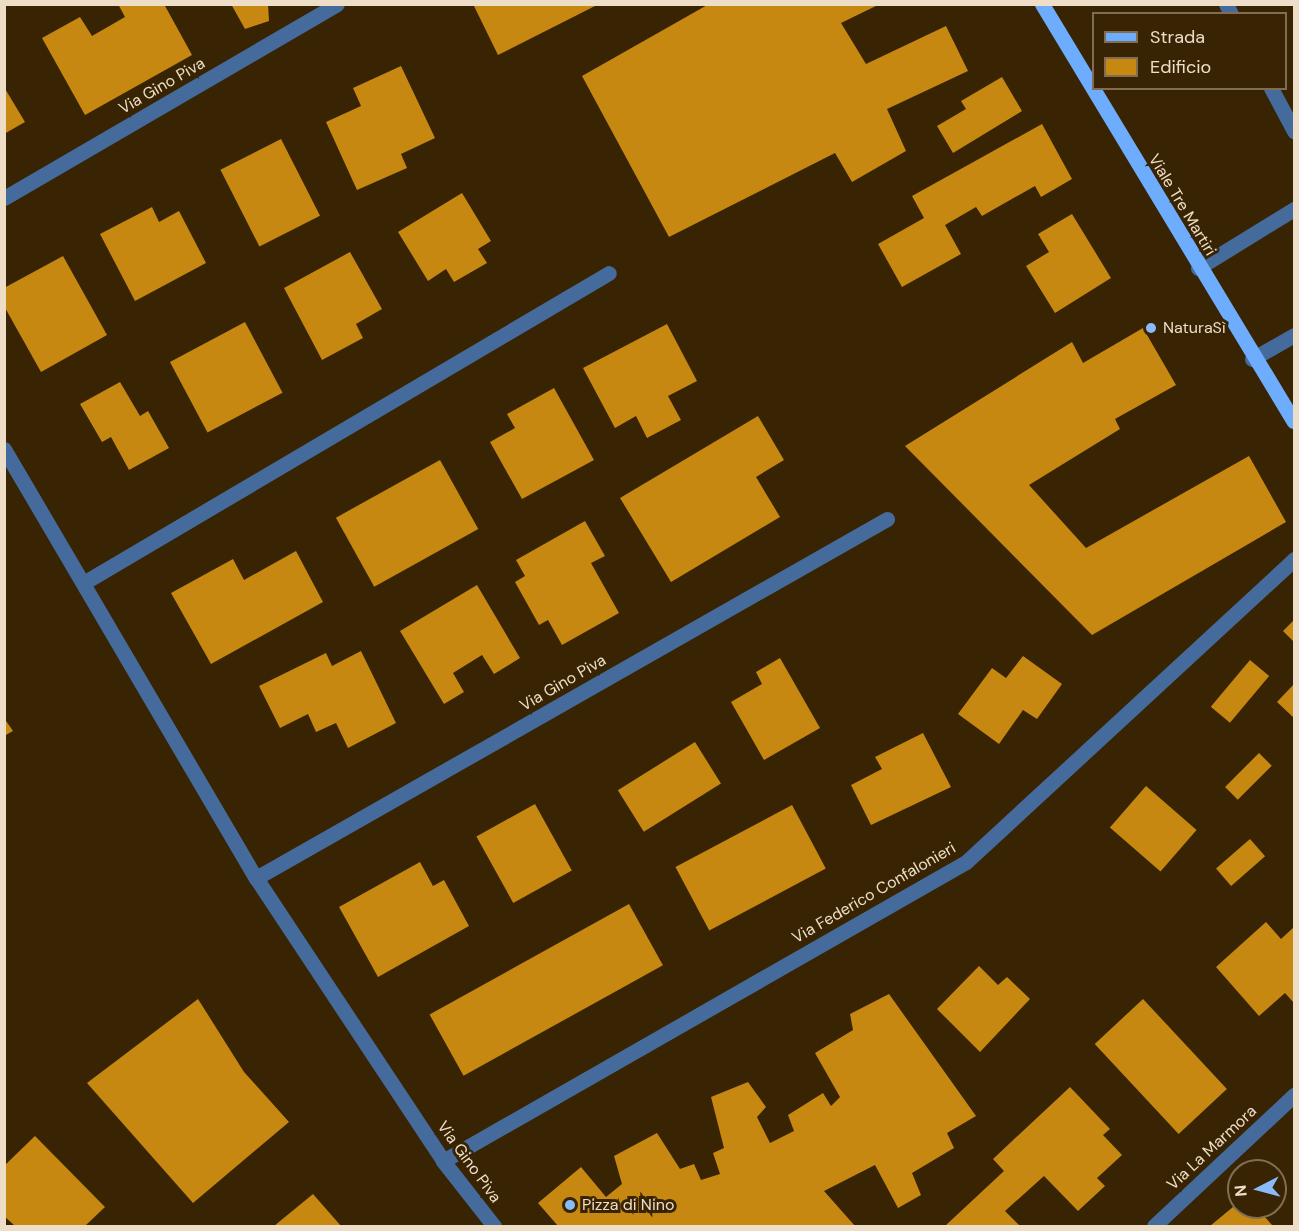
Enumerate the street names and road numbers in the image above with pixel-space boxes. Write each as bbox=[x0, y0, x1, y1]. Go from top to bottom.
street label: Via Gino Piva bbox=[116, 54, 208, 118]
street label: Viale Tre Martiri bbox=[1144, 151, 1220, 259]
street label: Via Gino Piva bbox=[517, 651, 609, 715]
street label: Via Federico Confalonieri bbox=[789, 838, 959, 948]
street label: Via La Marmora bbox=[1163, 1102, 1261, 1194]
street label: Via Gino Piva bbox=[433, 1117, 505, 1207]

